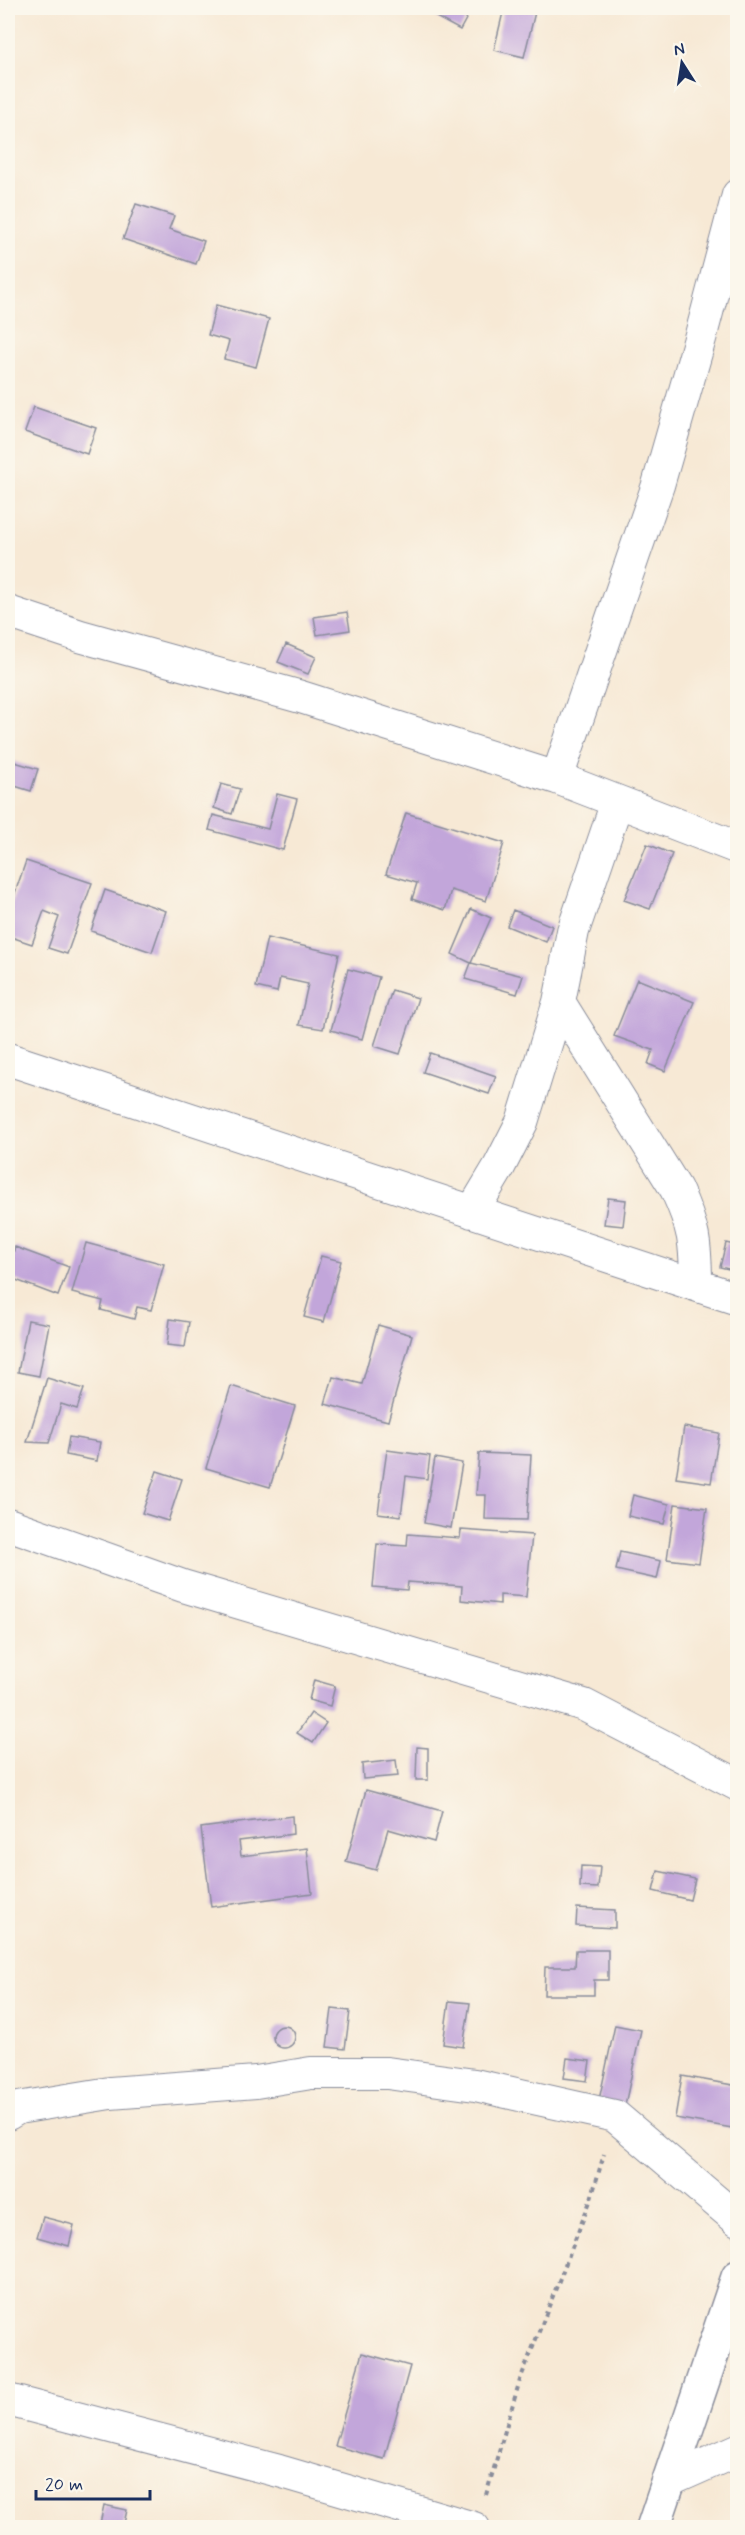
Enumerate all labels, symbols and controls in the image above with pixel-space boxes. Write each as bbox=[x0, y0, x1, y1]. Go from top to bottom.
north arrow bbox=[652, 33, 712, 93]
text: N bbox=[672, 38, 687, 61]
scale bar bbox=[36, 2463, 150, 2501]
text: 20 m bbox=[45, 2473, 83, 2497]

